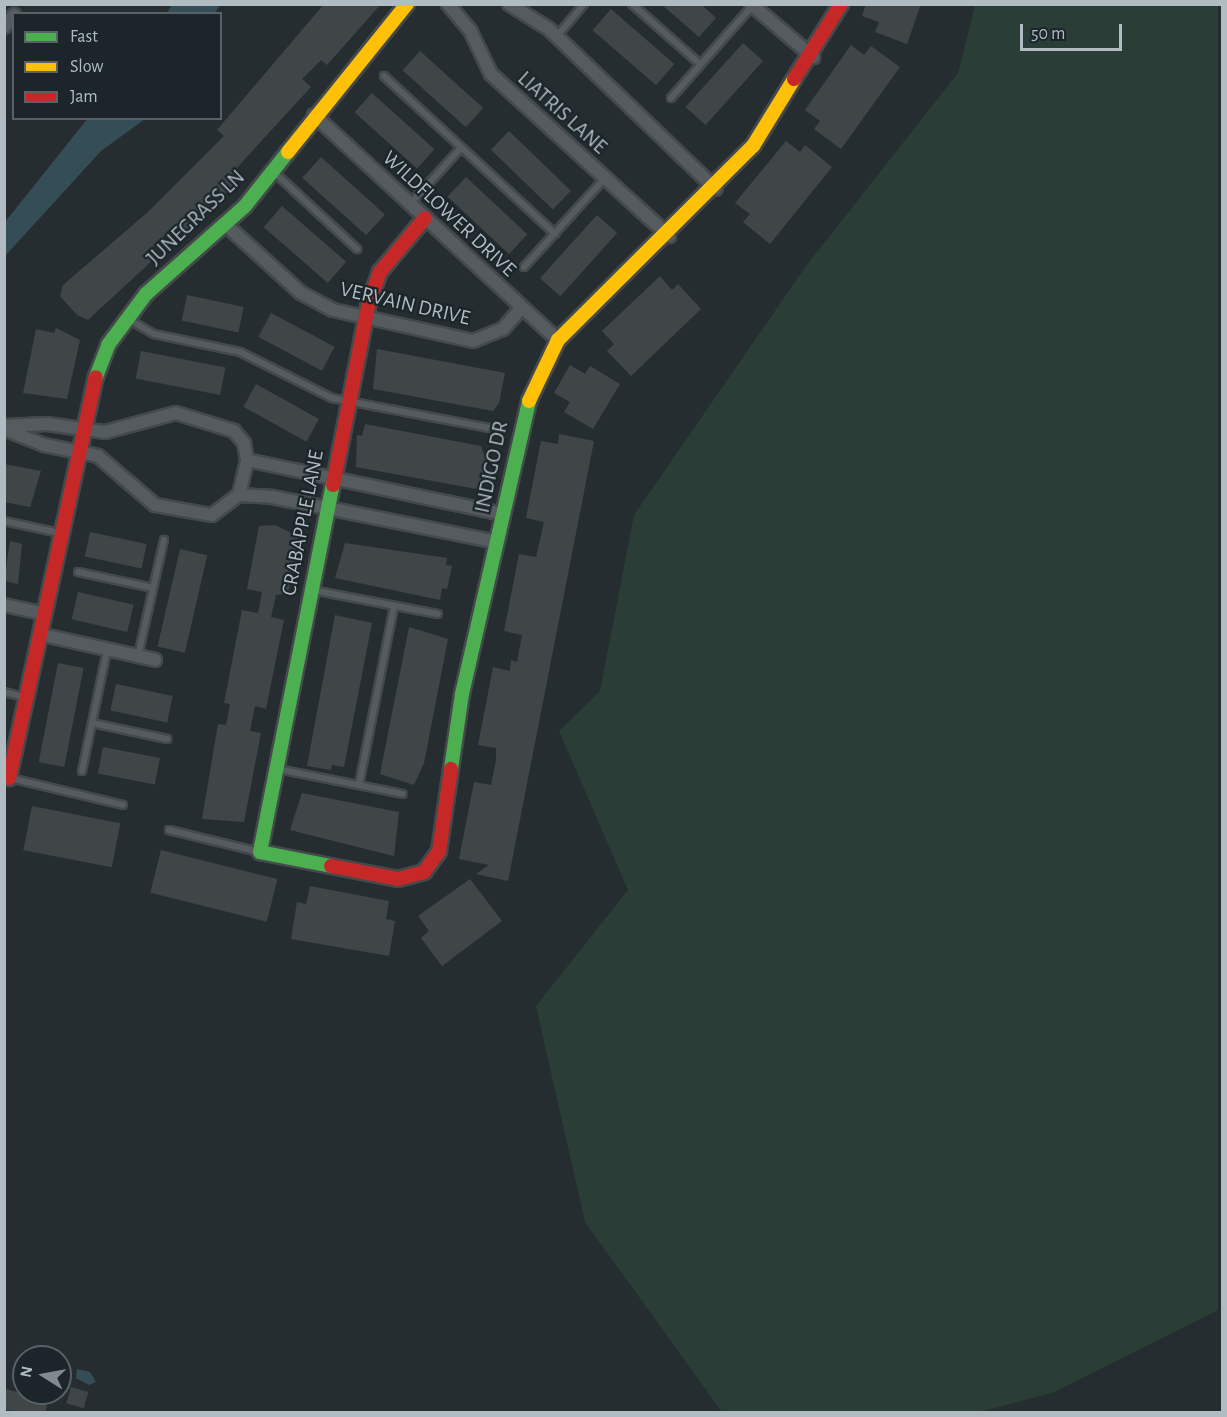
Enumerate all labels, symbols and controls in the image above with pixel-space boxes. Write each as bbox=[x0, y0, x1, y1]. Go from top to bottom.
legend bbox=[12, 12, 222, 120]
scale bar bbox=[1023, 12, 1125, 50]
text: 50 m bbox=[1031, 25, 1065, 43]
text: Fast bbox=[70, 28, 98, 46]
text: Slow bbox=[70, 58, 103, 76]
street label: LIATRIS LANE bbox=[512, 66, 612, 160]
text: Jam bbox=[70, 88, 98, 106]
street label: WILDFLOWER DRIVE bbox=[377, 146, 521, 282]
street label: JUNEGRASS LN bbox=[142, 165, 250, 271]
street label: VERVAIN DRIVE bbox=[338, 277, 472, 331]
street label: INDIGO DR bbox=[470, 419, 514, 515]
street label: CRABAPPLE LANE bbox=[277, 448, 329, 598]
north arrow bbox=[12, 1345, 72, 1405]
text: N bbox=[17, 1365, 35, 1379]

